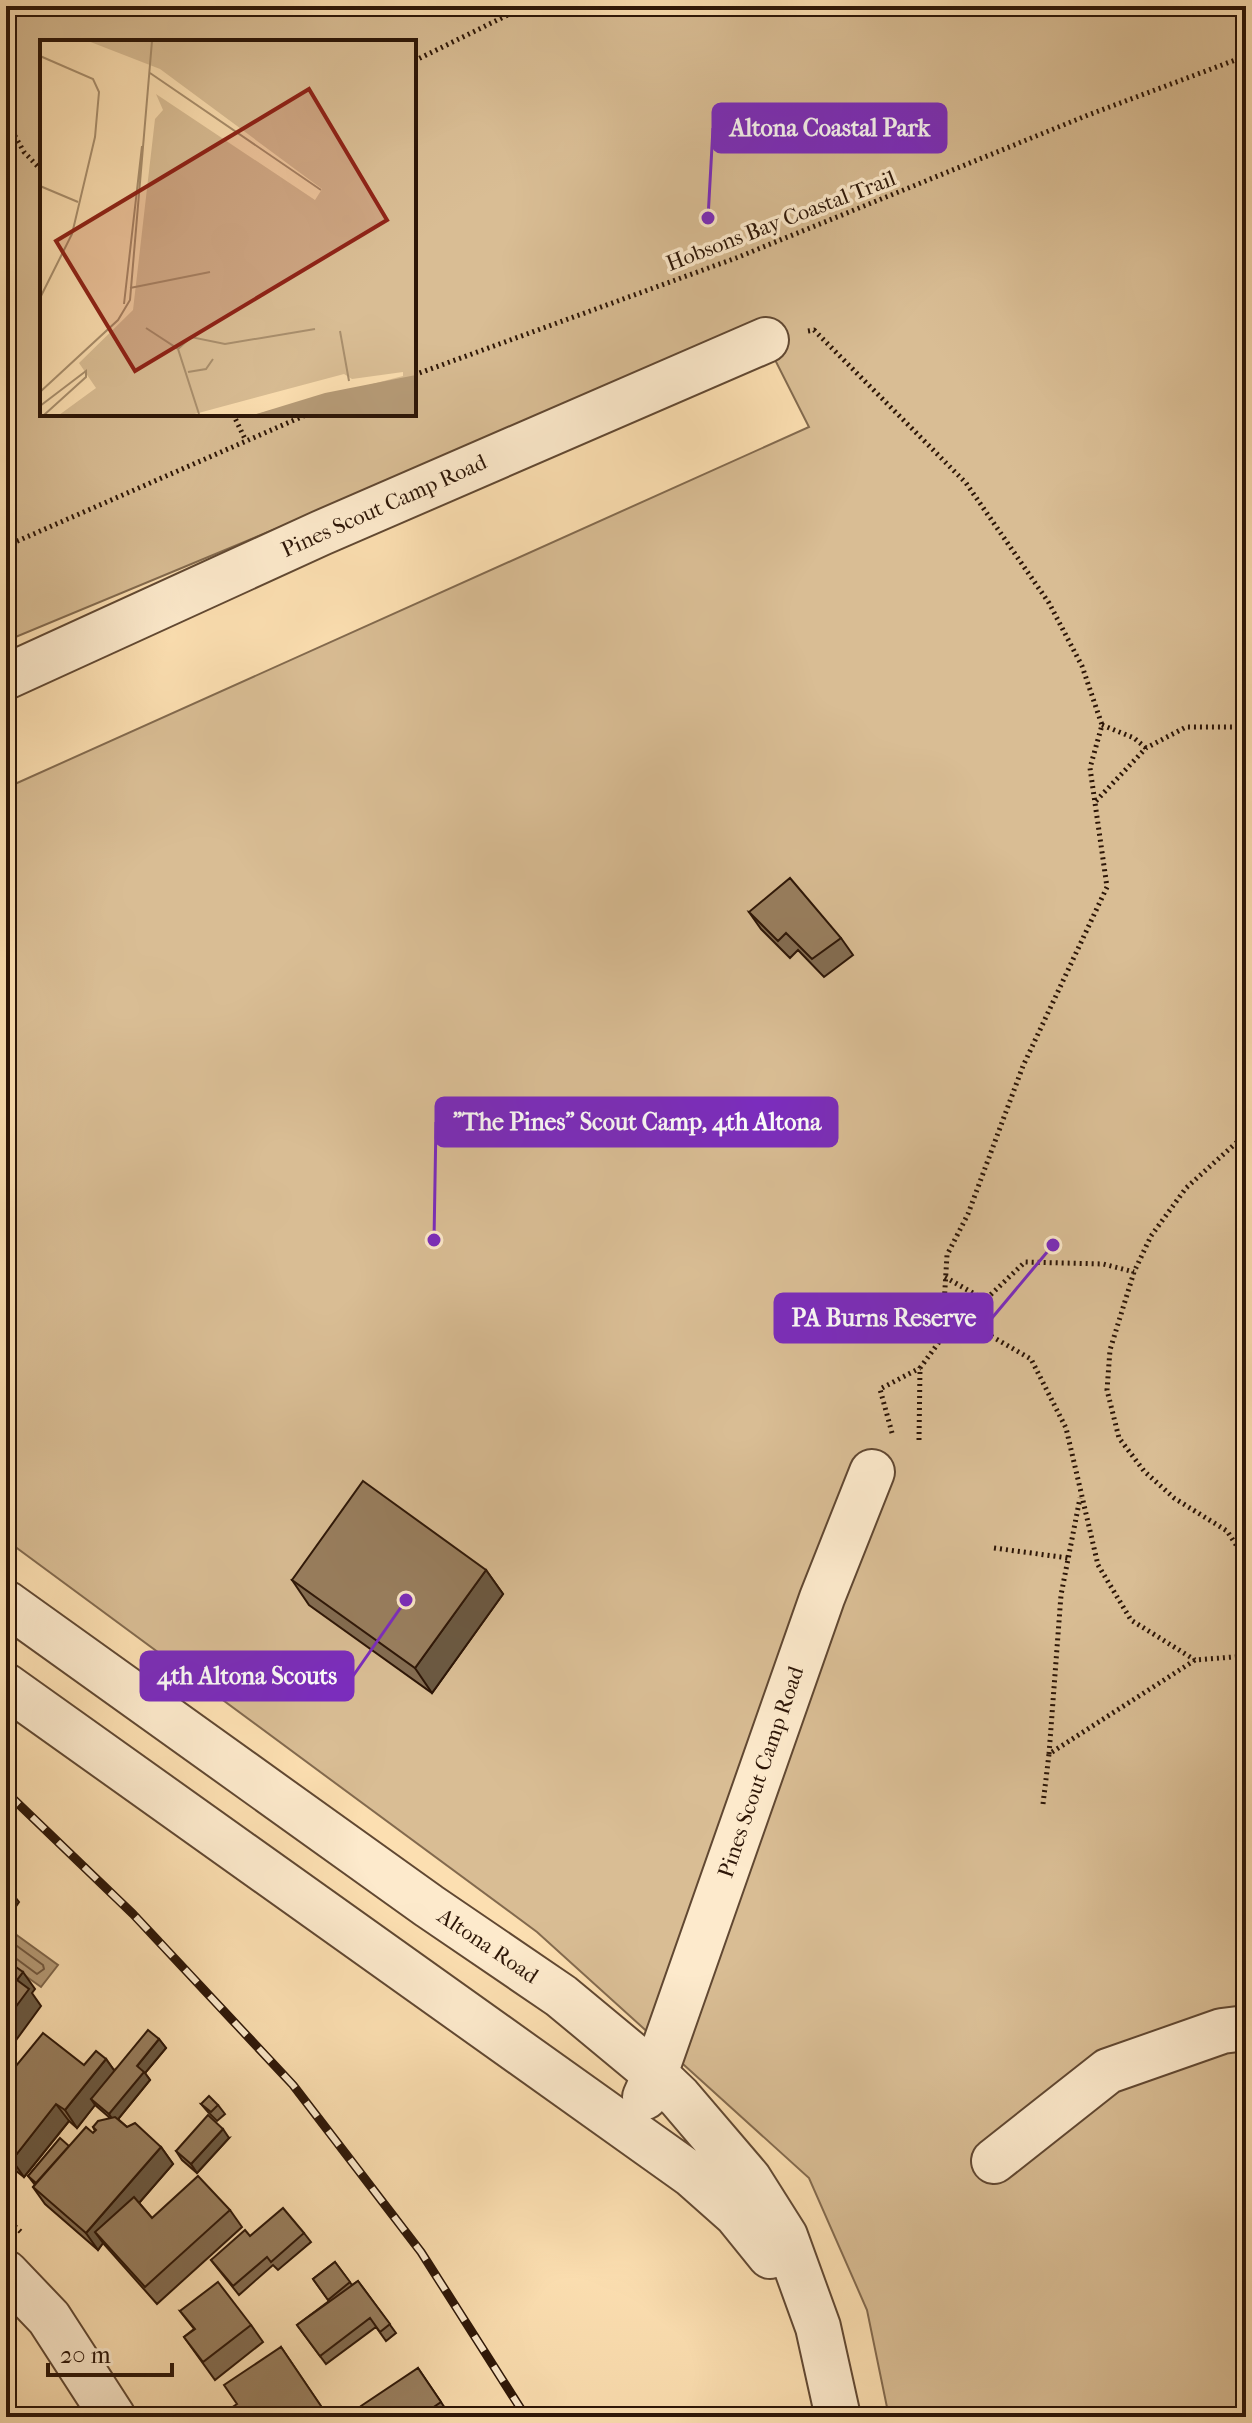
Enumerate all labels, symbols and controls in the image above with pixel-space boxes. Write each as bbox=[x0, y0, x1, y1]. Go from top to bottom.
inset map bbox=[40, 40, 416, 416]
callout: Altona Coastal Park bbox=[713, 104, 946, 152]
text: Altona Coastal Park bbox=[728, 114, 931, 142]
street label: Hobsons Bay Coastal Trail bbox=[663, 165, 899, 277]
street label: Pines Scout Camp Road bbox=[277, 449, 492, 563]
callout: "The Pines" Scout Camp, 4th Altona bbox=[436, 1098, 837, 1146]
text: "The Pines" Scout Camp, 4th Altona bbox=[453, 1108, 822, 1137]
callout: PA Burns Reserve bbox=[775, 1294, 992, 1342]
text: PA Burns Reserve bbox=[792, 1304, 977, 1332]
callout: 4th Altona Scouts bbox=[141, 1652, 353, 1700]
text: 4th Altona Scouts bbox=[156, 1662, 337, 1691]
street label: Pines Scout Camp Road bbox=[713, 1662, 810, 1881]
street label: Altona Road bbox=[432, 1902, 544, 1990]
scale bar bbox=[48, 2327, 172, 2377]
text: 20 m bbox=[60, 2341, 111, 2369]

